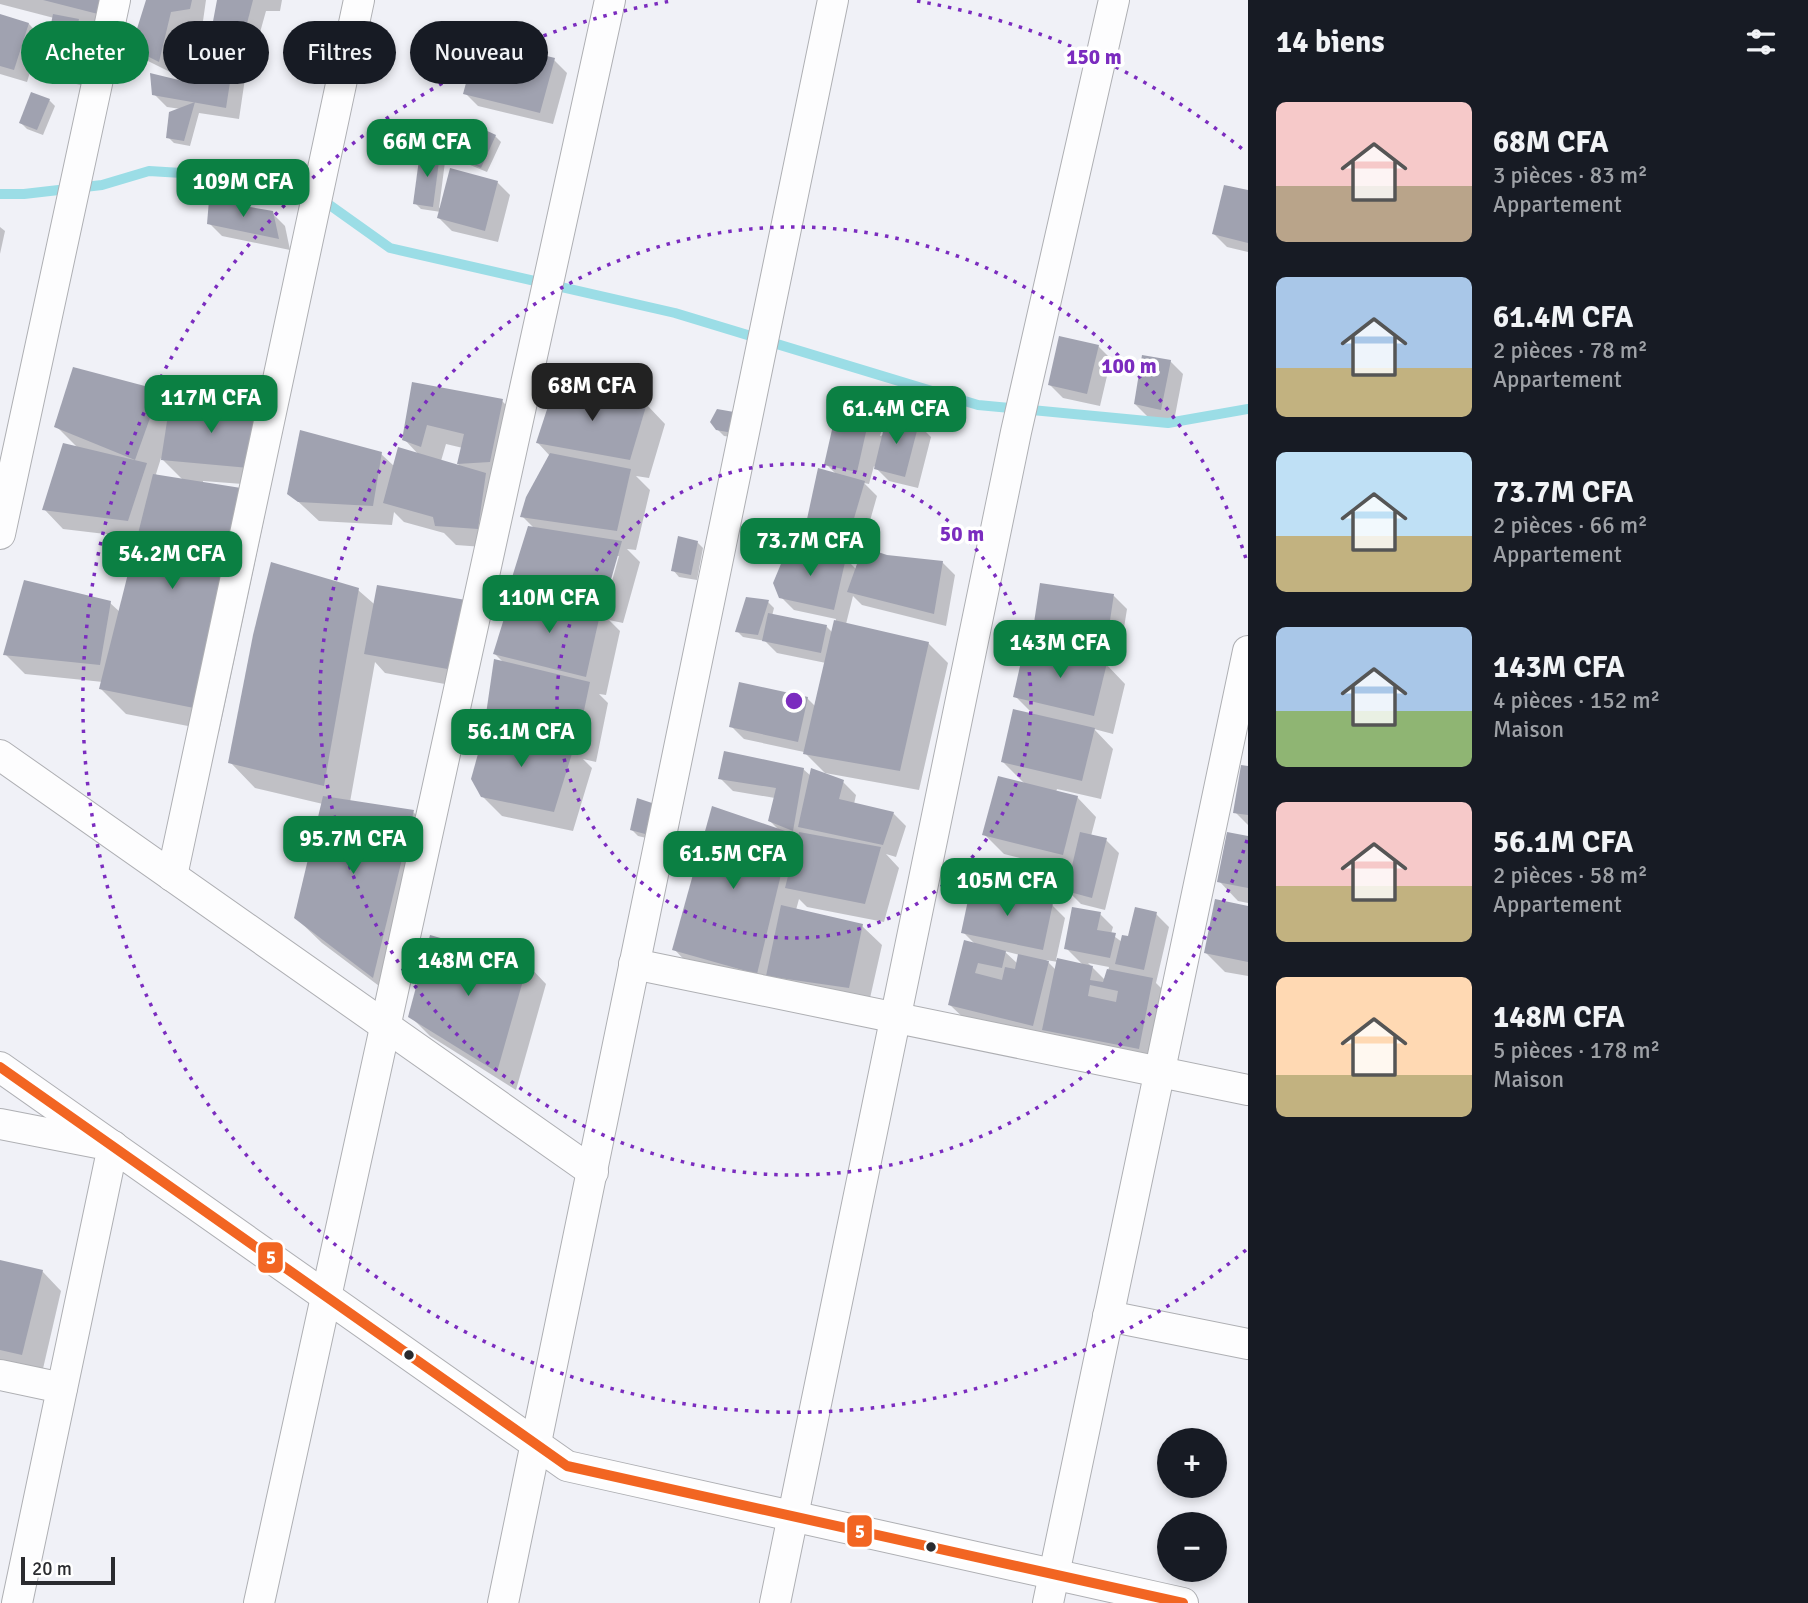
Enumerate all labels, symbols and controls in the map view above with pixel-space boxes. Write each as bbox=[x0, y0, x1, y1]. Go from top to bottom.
chip: Acheter bbox=[21, 21, 149, 84]
chip: Louer bbox=[163, 21, 269, 84]
chip: Filtres bbox=[283, 21, 396, 84]
chip: Nouveau bbox=[410, 21, 548, 84]
icon: filters bbox=[1742, 23, 1780, 61]
text: 14 biens bbox=[1276, 24, 1385, 61]
text: 150 m bbox=[1066, 44, 1122, 70]
pin: 66M CFA bbox=[362, 120, 492, 179]
text: 68M CFA bbox=[1493, 124, 1609, 161]
text: 66M CFA bbox=[383, 127, 471, 156]
icon: home bbox=[1332, 130, 1416, 214]
pin: 109M CFA bbox=[171, 160, 315, 219]
text: 3 pièces · 83 m² bbox=[1493, 161, 1648, 190]
text: 109M CFA bbox=[193, 167, 294, 196]
text: Appartement bbox=[1493, 190, 1622, 219]
text: 61.4M CFA bbox=[1493, 299, 1633, 336]
icon: home bbox=[1332, 305, 1416, 389]
text: 2 pièces · 78 m² bbox=[1493, 336, 1648, 365]
text: 100 m bbox=[1101, 353, 1157, 379]
pin: 68M CFA bbox=[527, 364, 657, 423]
text: Appartement bbox=[1493, 365, 1622, 394]
text: 68M CFA bbox=[548, 371, 636, 400]
pin: 117M CFA bbox=[139, 376, 283, 435]
text: 117M CFA bbox=[161, 383, 262, 412]
pin: 61.4M CFA bbox=[816, 386, 976, 446]
text: 61.4M CFA bbox=[842, 394, 950, 423]
text: 73.7M CFA bbox=[1493, 474, 1633, 511]
icon: home bbox=[1332, 480, 1416, 564]
text: 2 pièces · 66 m² bbox=[1493, 511, 1648, 540]
pin: 73.7M CFA bbox=[730, 518, 890, 578]
text: 50 m bbox=[940, 521, 984, 547]
text: 73.7M CFA bbox=[756, 526, 864, 555]
pin: 54.2M CFA bbox=[92, 532, 252, 591]
text: 54.2M CFA bbox=[118, 539, 226, 568]
text: Appartement bbox=[1493, 540, 1622, 569]
pin: 110M CFA bbox=[477, 576, 621, 635]
text: 110M CFA bbox=[499, 583, 600, 612]
pin: 143M CFA bbox=[988, 620, 1132, 680]
text: 143M CFA bbox=[1010, 628, 1111, 657]
text: 143M CFA bbox=[1493, 649, 1625, 686]
icon: home bbox=[1332, 655, 1416, 739]
text: 4 pièces · 152 m² bbox=[1493, 686, 1660, 715]
centre of rings bbox=[782, 689, 806, 713]
pin: 56.1M CFA bbox=[441, 710, 601, 769]
text: Maison bbox=[1493, 715, 1564, 744]
text: 56.1M CFA bbox=[467, 717, 575, 746]
pin: 95.7M CFA bbox=[273, 816, 433, 876]
text: 95.7M CFA bbox=[299, 824, 407, 853]
text: 56.1M CFA bbox=[1493, 824, 1633, 861]
icon: home bbox=[1332, 830, 1416, 914]
pin: 61.5M CFA bbox=[653, 832, 813, 891]
text: 61.5M CFA bbox=[679, 839, 787, 868]
pin: 105M CFA bbox=[935, 858, 1079, 918]
text: 2 pièces · 58 m² bbox=[1493, 861, 1648, 890]
text: 105M CFA bbox=[957, 866, 1058, 895]
text: Appartement bbox=[1493, 890, 1622, 919]
pin: 148M CFA bbox=[396, 939, 540, 998]
text: 148M CFA bbox=[418, 946, 519, 975]
text: 148M CFA bbox=[1493, 999, 1625, 1036]
icon: home bbox=[1332, 1005, 1416, 1089]
text: 5 pièces · 178 m² bbox=[1493, 1036, 1660, 1065]
text: Maison bbox=[1493, 1065, 1564, 1094]
line badge: 5 bbox=[257, 1241, 284, 1274]
text: 5 bbox=[266, 1246, 276, 1270]
unlabelled marker bbox=[402, 1348, 416, 1362]
map controls bbox=[1157, 1428, 1227, 1582]
button: + bbox=[1157, 1428, 1227, 1498]
button: − bbox=[1157, 1512, 1227, 1582]
line badge: 5 bbox=[846, 1514, 873, 1548]
text: 5 bbox=[855, 1520, 865, 1544]
unlabelled marker bbox=[924, 1540, 938, 1554]
scale bar bbox=[21, 1554, 116, 1586]
text: 20 m bbox=[32, 1557, 72, 1581]

